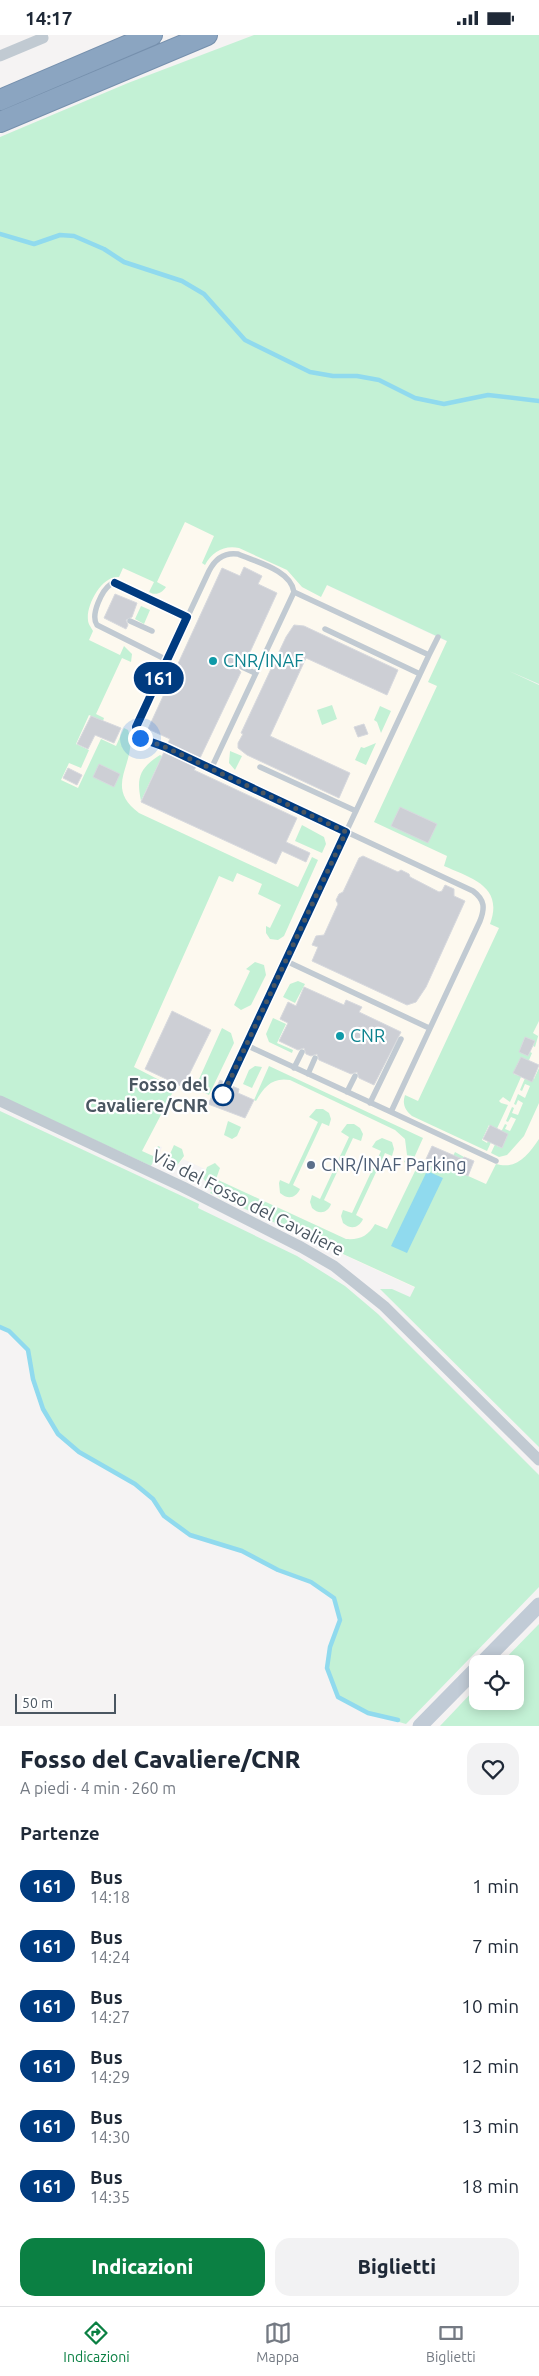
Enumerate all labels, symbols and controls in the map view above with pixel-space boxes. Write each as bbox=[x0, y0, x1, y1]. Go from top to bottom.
text: 14:17 bbox=[25, 7, 73, 29]
place label: CNR/INAF bbox=[223, 650, 304, 670]
marker: CNR/INAF bbox=[207, 655, 219, 667]
line badge: 161 bbox=[130, 662, 188, 694]
text: 161 bbox=[144, 668, 174, 688]
your location bbox=[128, 726, 153, 751]
place label: CNR bbox=[350, 1025, 385, 1045]
marker: CNR bbox=[334, 1030, 346, 1042]
place label: Fosso del Cavaliere/CNR bbox=[85, 1074, 209, 1115]
marker: Fosso del Cavaliere/CNR bbox=[212, 1084, 234, 1106]
street label: Via del Fosso del Cavaliere bbox=[149, 1145, 348, 1259]
place label: CNR/INAF Parking bbox=[321, 1154, 467, 1174]
marker: CNR/INAF Parking bbox=[305, 1159, 317, 1171]
map controls bbox=[469, 1655, 524, 1710]
button: locate bbox=[469, 1655, 524, 1710]
scale bar bbox=[15, 1691, 116, 1714]
text: 50 m bbox=[22, 1695, 53, 1711]
button: heart bbox=[467, 1743, 519, 1795]
text: Fosso del Cavaliere/CNR bbox=[20, 1746, 301, 1773]
text: A piedi · 4 min · 260 m bbox=[20, 1779, 176, 1797]
text: Partenze bbox=[20, 1822, 100, 1844]
text: Bus bbox=[90, 1866, 123, 1888]
text: 1 min bbox=[472, 1875, 519, 1897]
text: 161 bbox=[32, 1876, 63, 1896]
text: 14:18 bbox=[90, 1888, 130, 1906]
text: Bus bbox=[90, 1926, 123, 1948]
text: 7 min bbox=[472, 1935, 519, 1957]
text: 161 bbox=[32, 1936, 63, 1956]
text: 14:24 bbox=[90, 1948, 130, 1966]
text: Bus bbox=[90, 1986, 123, 2008]
text: 10 min bbox=[461, 1995, 519, 2017]
text: 161 bbox=[32, 1996, 63, 2016]
text: 14:27 bbox=[90, 2008, 130, 2026]
text: Bus bbox=[90, 2046, 123, 2068]
text: 12 min bbox=[461, 2055, 519, 2077]
text: 161 bbox=[32, 2056, 63, 2076]
text: 14:29 bbox=[90, 2068, 130, 2086]
text: Bus bbox=[90, 2106, 123, 2128]
text: 13 min bbox=[461, 2115, 519, 2137]
text: 161 bbox=[32, 2116, 63, 2136]
text: 14:30 bbox=[90, 2128, 130, 2146]
text: Bus bbox=[90, 2166, 123, 2188]
text: 18 min bbox=[461, 2175, 519, 2197]
text: 161 bbox=[32, 2176, 63, 2196]
text: 14:35 bbox=[90, 2188, 130, 2206]
button: Indicazioni bbox=[20, 2238, 265, 2296]
button: Biglietti bbox=[275, 2238, 519, 2296]
tab: Indicazioni bbox=[63, 2319, 130, 2365]
tab: Mappa bbox=[256, 2319, 299, 2365]
tab: Biglietti bbox=[426, 2319, 476, 2365]

